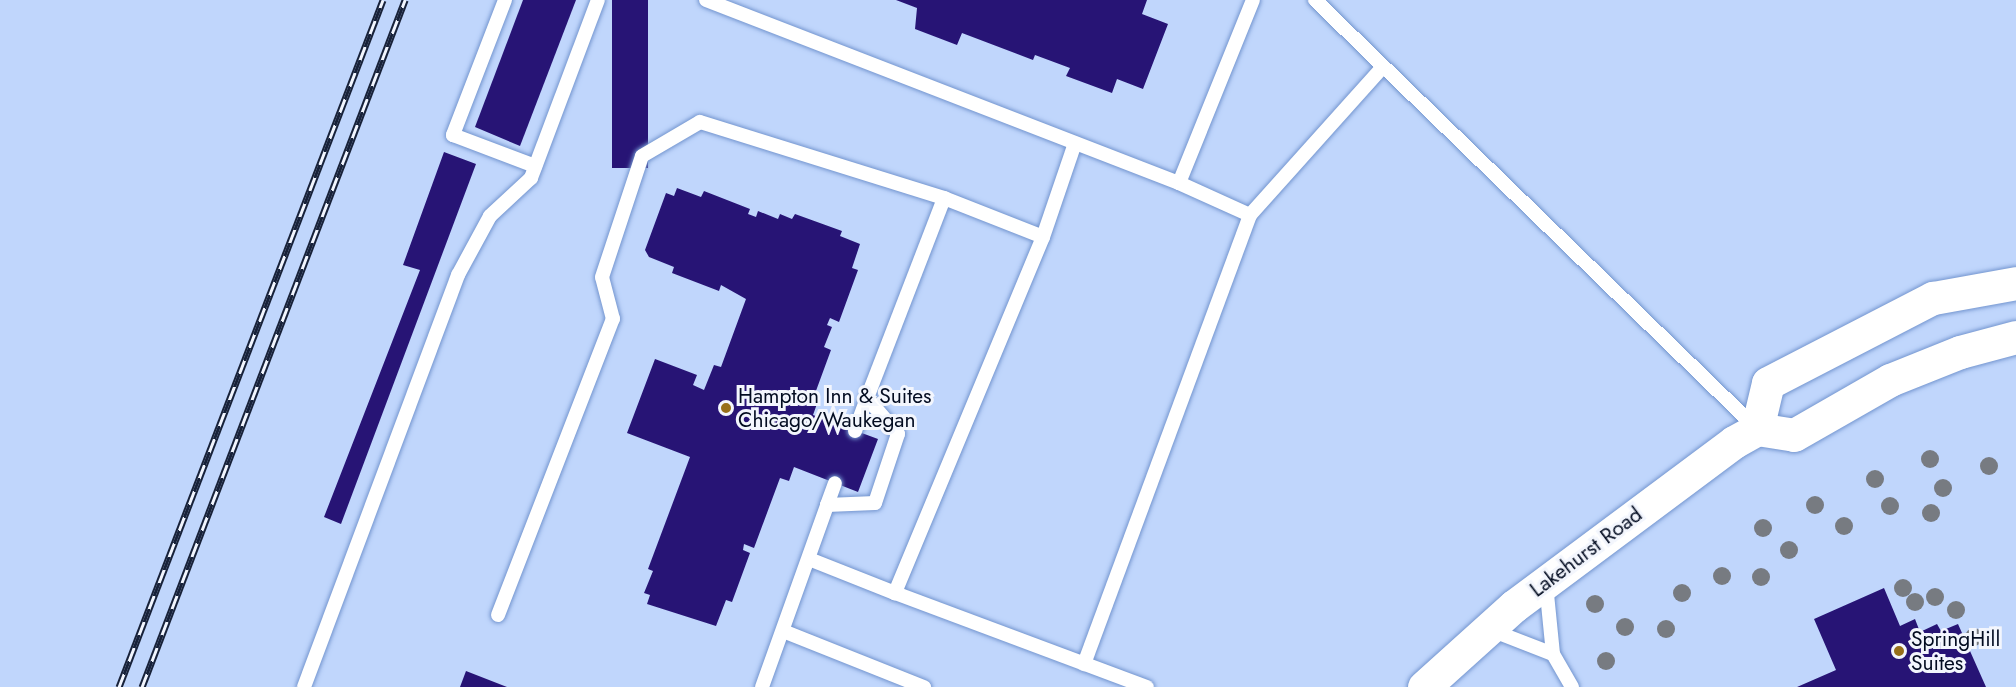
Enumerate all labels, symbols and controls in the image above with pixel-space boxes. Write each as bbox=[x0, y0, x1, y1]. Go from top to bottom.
place label: Hampton Inn & Suites Chicago/Waukegan bbox=[738, 383, 932, 433]
marker: Hampton Inn & Suites Chicago/Waukegan bbox=[719, 401, 733, 415]
street label: Lakehurst Road bbox=[1525, 502, 1647, 602]
place label: SpringHill Suites bbox=[1911, 626, 2000, 676]
marker: SpringHill Suites bbox=[1892, 644, 1906, 658]

